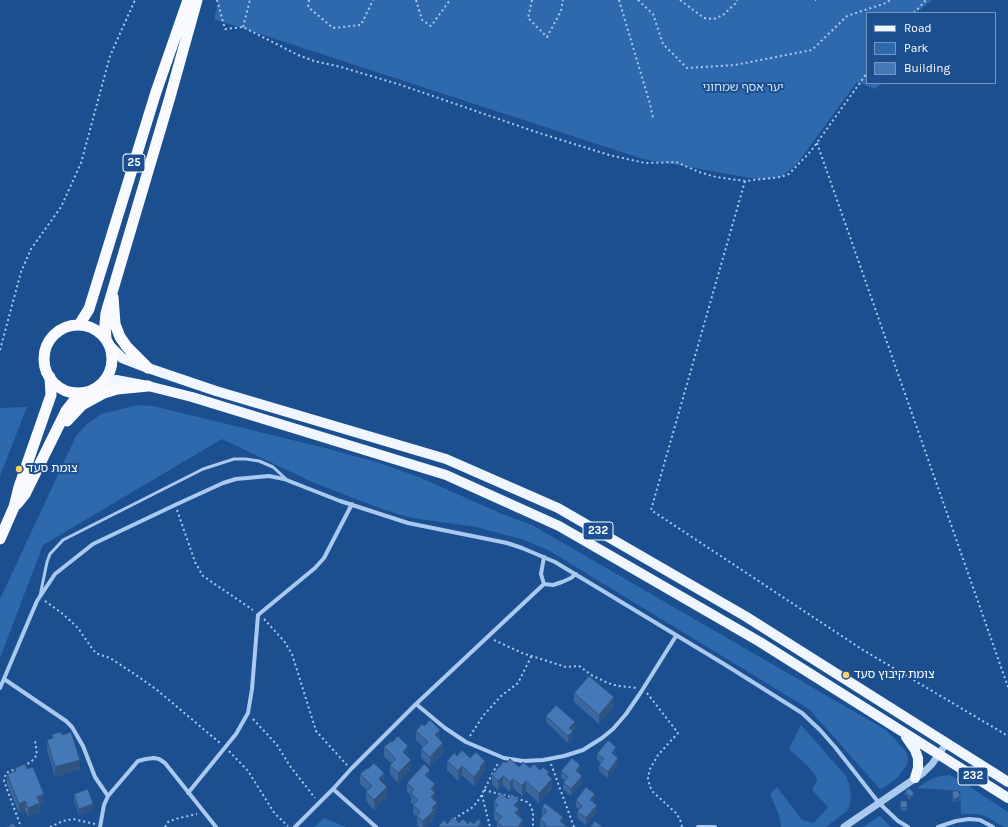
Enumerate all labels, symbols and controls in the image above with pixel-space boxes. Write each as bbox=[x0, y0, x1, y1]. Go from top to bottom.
legend bbox=[866, 12, 996, 84]
text: Road bbox=[904, 21, 932, 35]
text: Park bbox=[904, 41, 928, 55]
text: Building bbox=[904, 61, 950, 75]
park label: יער אסף שמחוני bbox=[702, 81, 784, 95]
road number: 25 bbox=[123, 154, 145, 172]
place label: צומת סעד bbox=[27, 462, 78, 476]
marker: צומת סעד bbox=[14, 464, 24, 474]
road number: 232 bbox=[583, 522, 613, 540]
place label: צומת קיבוץ סעד bbox=[854, 668, 935, 682]
marker: צומת קיבוץ סעד bbox=[841, 670, 851, 680]
road number: 232 bbox=[958, 767, 988, 785]

